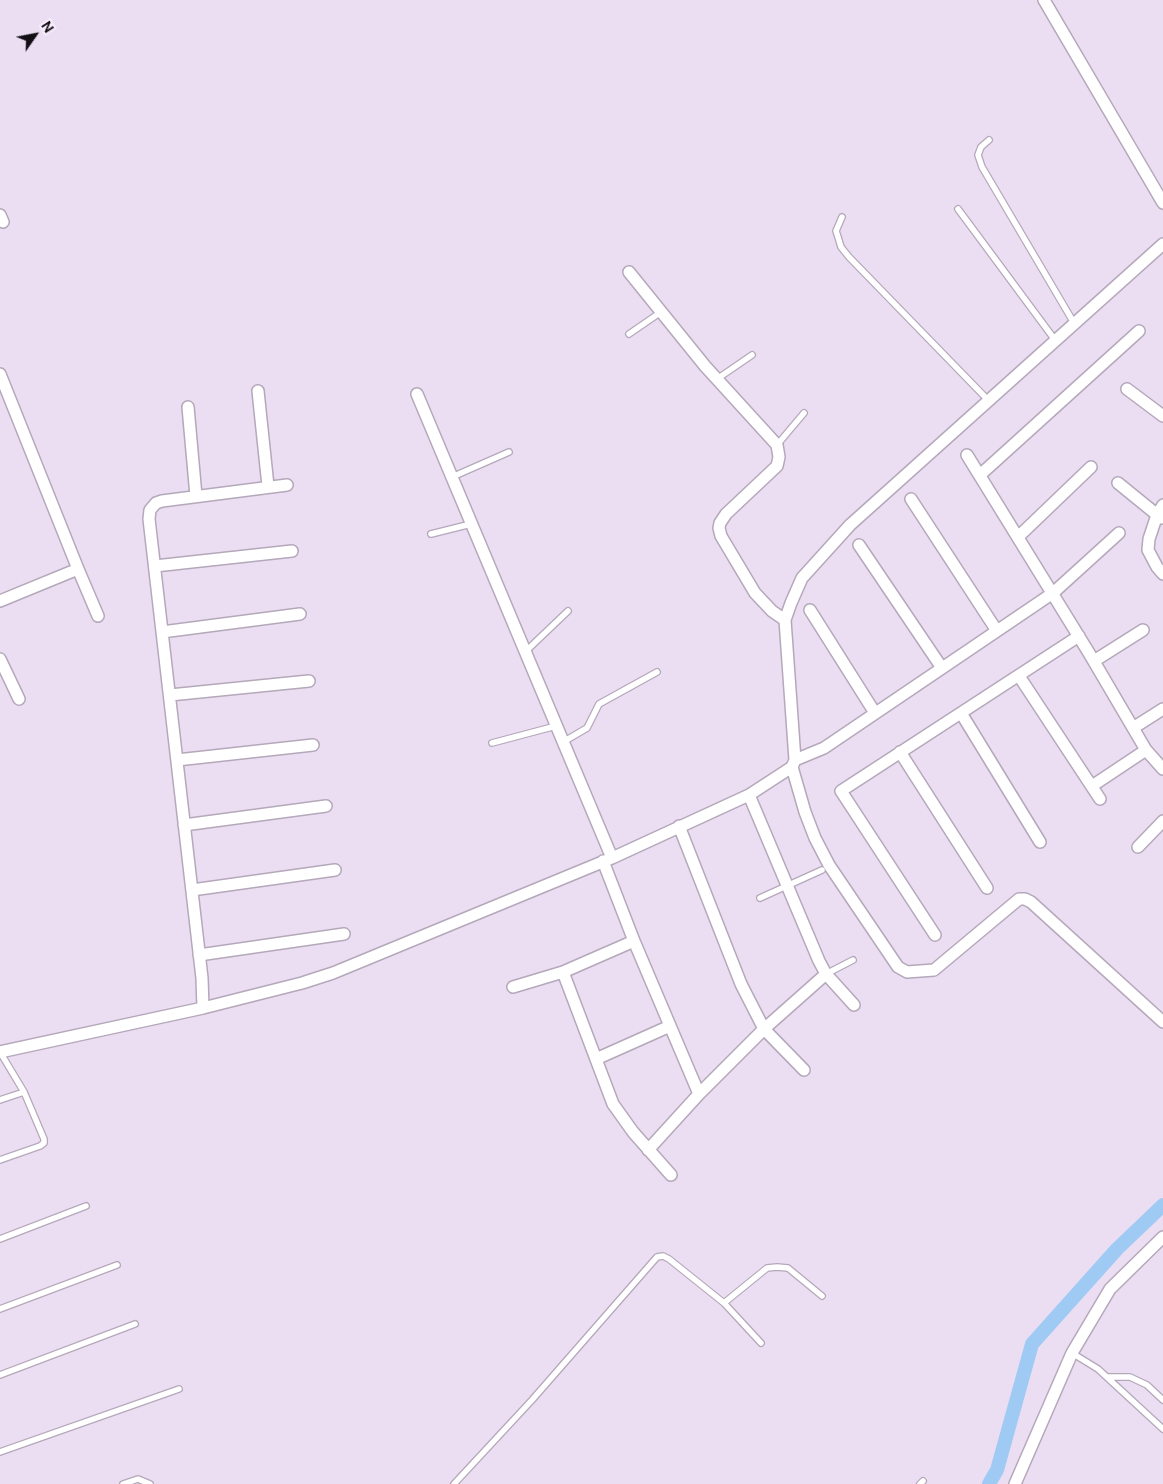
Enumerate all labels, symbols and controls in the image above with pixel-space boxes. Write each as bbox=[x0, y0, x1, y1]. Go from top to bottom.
north arrow bbox=[10, 10, 60, 60]
text: N bbox=[37, 18, 58, 36]

